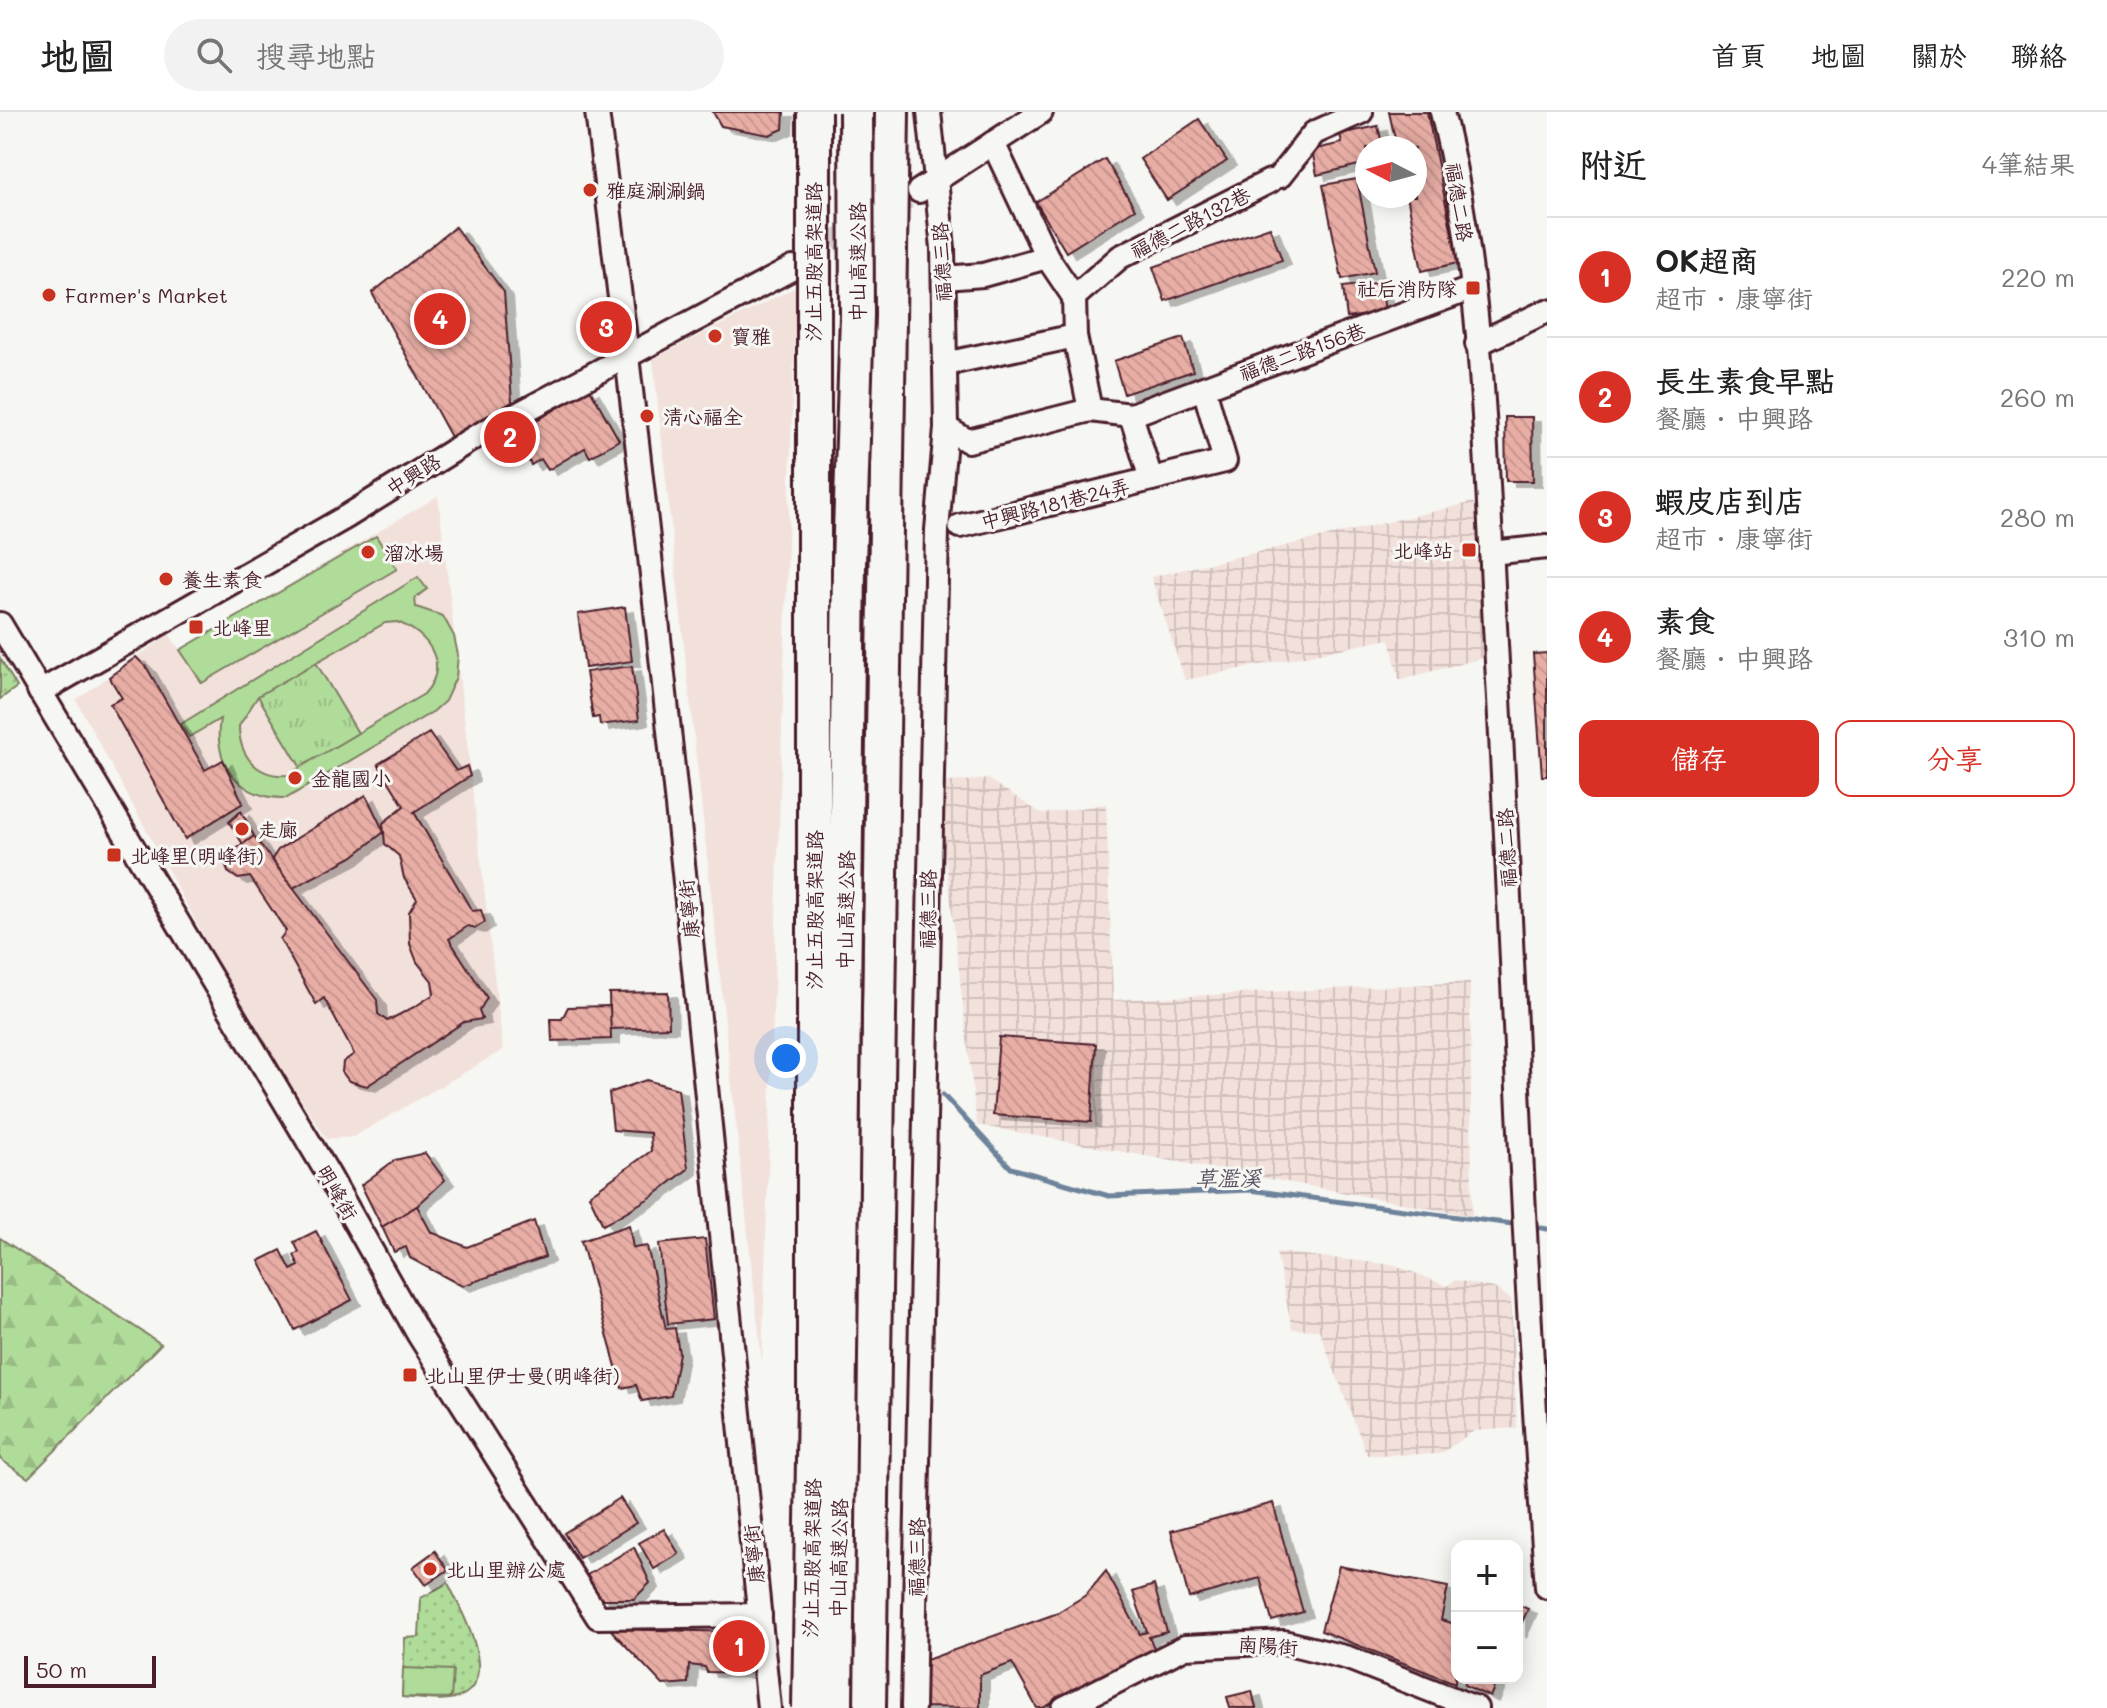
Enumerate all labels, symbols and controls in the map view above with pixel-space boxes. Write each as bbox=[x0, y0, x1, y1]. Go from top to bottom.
search box bbox=[164, 19, 724, 91]
text: 地圖 bbox=[40, 30, 116, 80]
icon: search bbox=[192, 33, 236, 77]
text: 搜尋地點 bbox=[256, 35, 376, 75]
text: 首頁 bbox=[1711, 37, 1767, 73]
text: 地圖 bbox=[1811, 37, 1867, 73]
text: 關於 bbox=[1911, 37, 1967, 73]
text: 聯絡 bbox=[2011, 37, 2067, 73]
north arrow bbox=[1355, 136, 1427, 208]
text: 附近 bbox=[1579, 141, 1647, 186]
text: 4筆結果 bbox=[1982, 147, 2075, 181]
street label: 福德二路 bbox=[1441, 160, 1479, 245]
place label: 雅庭涮涮鍋 bbox=[606, 177, 706, 203]
street label: 福德二路132巷 bbox=[1125, 180, 1256, 264]
marker: 雅庭涮涮鍋 bbox=[581, 181, 599, 199]
street label: 汐止五股高架道路 bbox=[800, 181, 826, 342]
street label: 中山高速公路 bbox=[844, 201, 870, 322]
street label: 福德三路 bbox=[926, 220, 956, 303]
text: OK超商 bbox=[1655, 240, 1759, 280]
text: 1 bbox=[1599, 260, 1611, 294]
text: 220 m bbox=[2001, 260, 2075, 294]
place label: 社后消防隊 bbox=[1357, 275, 1457, 301]
marker: 社后消防隊 bbox=[1464, 279, 1482, 297]
text: 超市 · 康寧街 bbox=[1655, 281, 1813, 315]
place label: Farmer's Market bbox=[65, 282, 228, 308]
marker: Farmer's Market bbox=[40, 286, 58, 304]
pin: 4 bbox=[414, 289, 466, 349]
pin: 3 bbox=[580, 297, 632, 357]
street label: 福德二路156巷 bbox=[1235, 316, 1370, 386]
place label: 寶雅 bbox=[731, 323, 771, 349]
marker: 寶雅 bbox=[706, 327, 724, 345]
text: 長生素食早點 bbox=[1655, 360, 1835, 400]
text: 2 bbox=[1598, 380, 1612, 414]
text: 260 m bbox=[2000, 380, 2075, 414]
text: 餐廳 · 中興路 bbox=[1655, 401, 1813, 435]
place label: 清心福全 bbox=[663, 403, 743, 429]
pin: 2 bbox=[484, 407, 536, 467]
marker: 清心福全 bbox=[638, 407, 656, 425]
street label: 中興路 bbox=[381, 447, 446, 501]
street label: 中興路181巷24弄 bbox=[978, 472, 1132, 534]
text: 蝦皮店到店 bbox=[1655, 480, 1805, 520]
text: 3 bbox=[1597, 500, 1613, 534]
text: 280 m bbox=[2000, 500, 2075, 534]
text: 超市 · 康寧街 bbox=[1655, 521, 1813, 555]
place label: 北峰站 bbox=[1393, 537, 1453, 563]
place label: 溜冰場 bbox=[384, 539, 444, 565]
marker: 北峰站 bbox=[1460, 541, 1478, 559]
marker: 溜冰場 bbox=[359, 543, 377, 561]
place label: 養生素食 bbox=[182, 566, 262, 592]
marker: 養生素食 bbox=[157, 570, 175, 588]
text: 素食 bbox=[1655, 600, 1715, 640]
place label: 北峰里 bbox=[212, 614, 272, 640]
marker: 北峰里 bbox=[187, 618, 205, 636]
text: 4 bbox=[1597, 620, 1613, 654]
text: 310 m bbox=[2003, 620, 2075, 654]
text: 餐廳 · 中興路 bbox=[1655, 641, 1813, 675]
button: 儲存 bbox=[1579, 720, 1819, 797]
button: 分享 bbox=[1835, 720, 2075, 797]
place label: 金龍國小 bbox=[311, 765, 391, 791]
marker: 金龍國小 bbox=[286, 769, 304, 787]
street label: 福德二路 bbox=[1491, 806, 1521, 889]
place label: 走廊 bbox=[258, 816, 298, 842]
marker: 走廊 bbox=[233, 820, 251, 838]
street label: 汐止五股高架道路 bbox=[801, 829, 827, 990]
place label: 北峰里(明峰街) bbox=[130, 842, 264, 868]
marker: 北峰里(明峰街) bbox=[105, 846, 123, 864]
street label: 中山高速公路 bbox=[831, 849, 859, 970]
street label: 福德三路 bbox=[913, 868, 941, 949]
street label: 康寧街 bbox=[672, 878, 704, 940]
your location bbox=[766, 1038, 806, 1078]
street label: 明峰街 bbox=[312, 1160, 364, 1224]
water label: 草濫溪 bbox=[1195, 1163, 1262, 1192]
place label: 北山里伊士曼(明峰街) bbox=[426, 1362, 620, 1388]
marker: 北山里伊士曼(明峰街) bbox=[401, 1366, 419, 1384]
street label: 汐止五股高架道路 bbox=[797, 1477, 825, 1638]
street label: 中山高速公路 bbox=[824, 1497, 852, 1618]
street label: 福德三路 bbox=[902, 1516, 930, 1597]
street label: 康寧街 bbox=[737, 1523, 769, 1585]
map controls bbox=[1451, 1540, 1523, 1684]
button: + bbox=[1451, 1540, 1523, 1612]
place label: 北山里辦公處 bbox=[446, 1556, 566, 1582]
marker: 北山里辦公處 bbox=[421, 1560, 439, 1578]
button: − bbox=[1451, 1612, 1523, 1684]
pin: 1 bbox=[713, 1616, 765, 1676]
street label: 南陽街 bbox=[1237, 1630, 1299, 1660]
scale bar bbox=[24, 1652, 156, 1688]
text: 50 m bbox=[36, 1655, 87, 1684]

